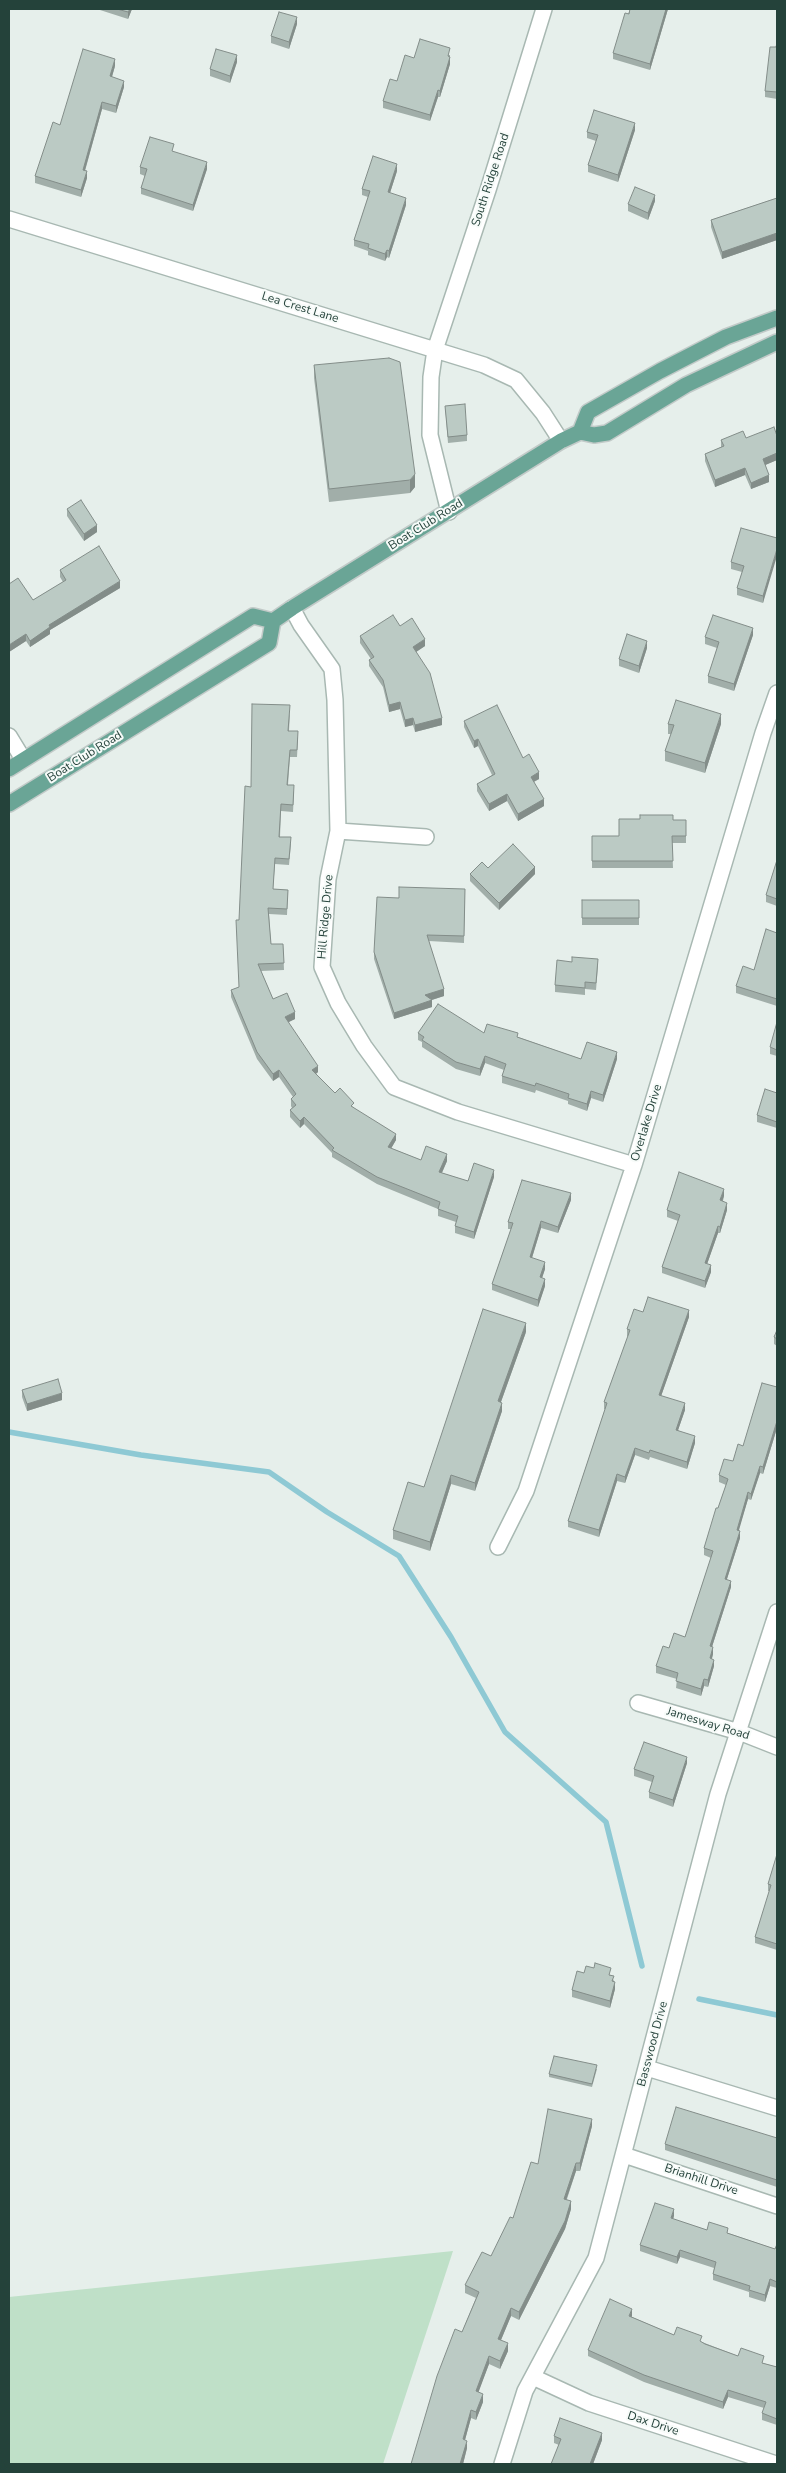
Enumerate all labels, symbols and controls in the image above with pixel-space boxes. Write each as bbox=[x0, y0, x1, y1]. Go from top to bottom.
street label: South Ridge Road bbox=[469, 132, 513, 228]
street label: Lea Crest Lane bbox=[260, 289, 340, 327]
street label: Boat Club Road bbox=[386, 496, 466, 554]
street label: Boat Club Road bbox=[45, 728, 125, 786]
street label: Hill Ridge Drive bbox=[315, 874, 337, 960]
street label: Overlake Drive bbox=[628, 1083, 666, 1163]
street label: Jamesway Road bbox=[665, 1705, 751, 1743]
street label: Basswood Drive bbox=[635, 2000, 671, 2088]
street label: Brianhill Drive bbox=[662, 2161, 740, 2199]
street label: Dax Drive bbox=[626, 2409, 680, 2439]

